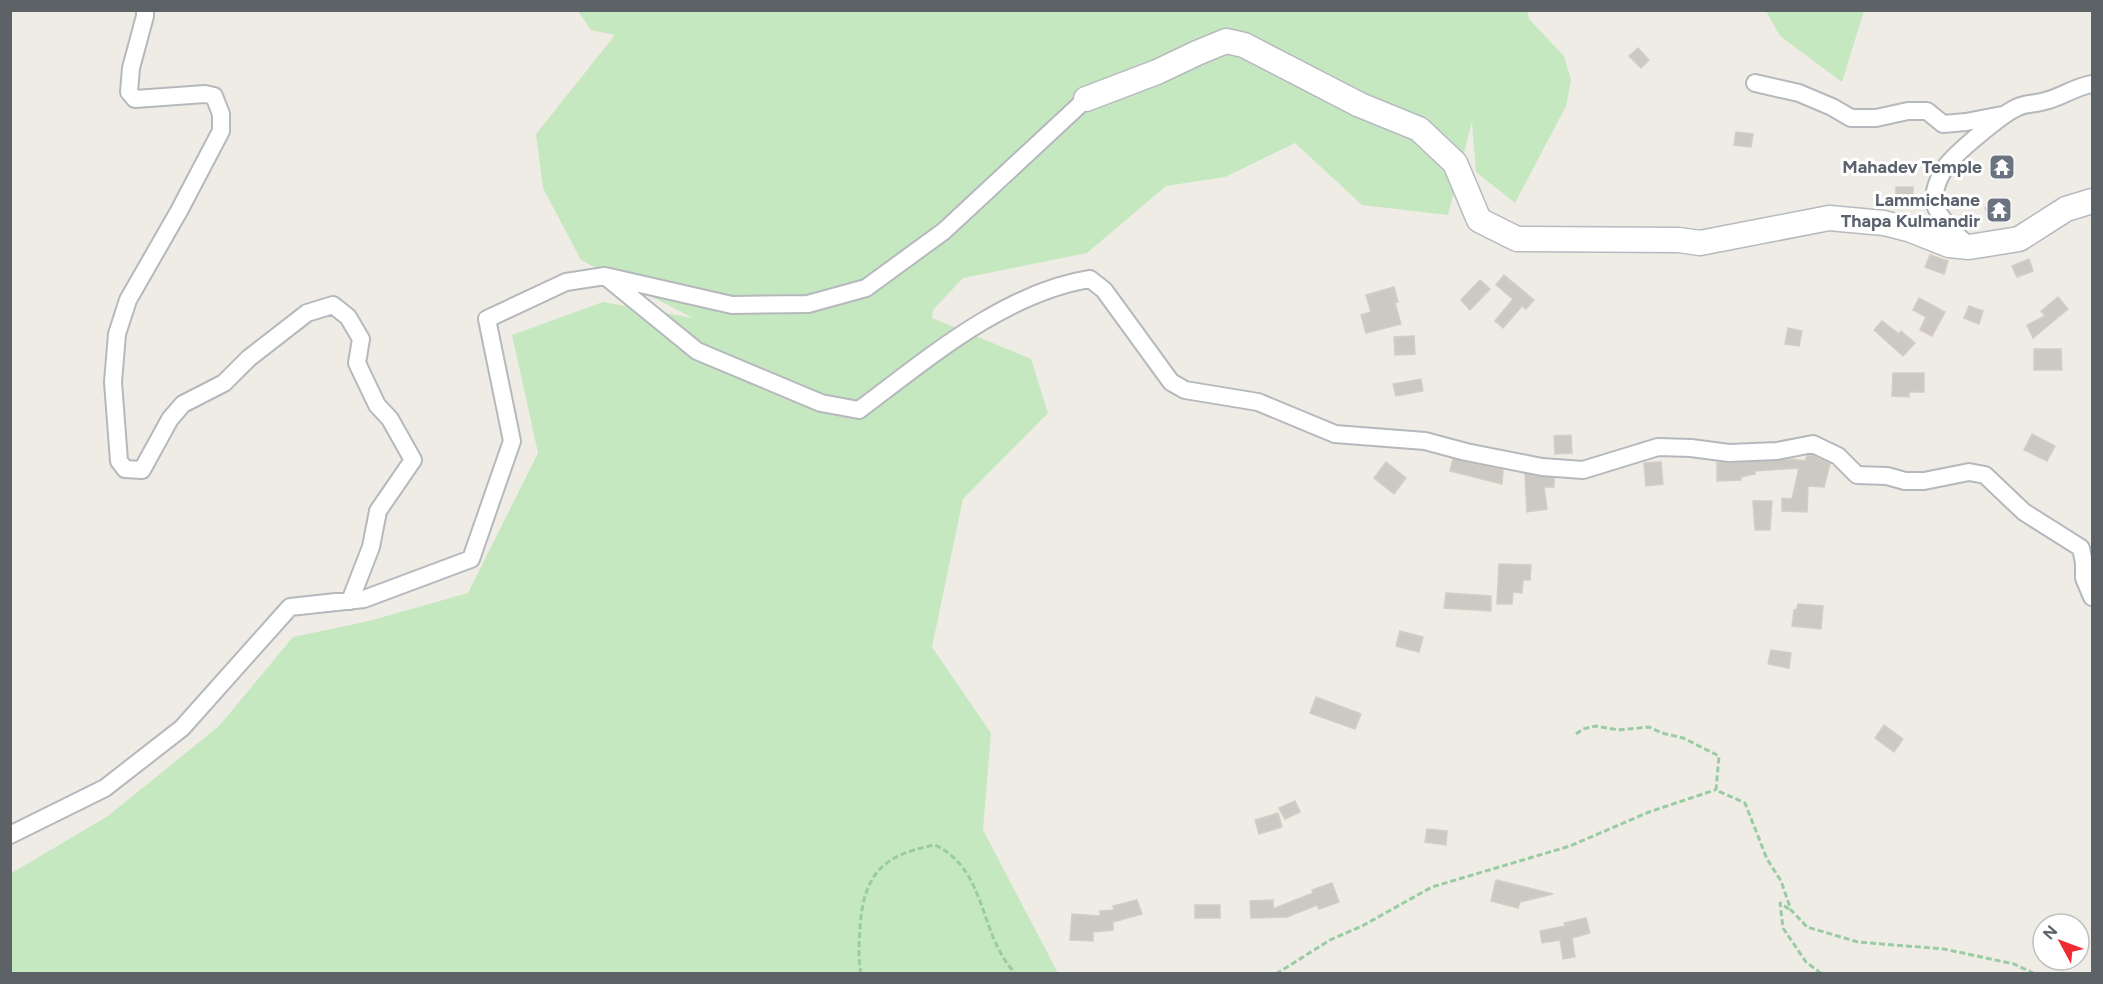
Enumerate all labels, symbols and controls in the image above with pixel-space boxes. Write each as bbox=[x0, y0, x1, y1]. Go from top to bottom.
temple icon: Mahadev Temple bbox=[1987, 152, 2017, 182]
place label: Mahadev Temple bbox=[1842, 156, 1982, 178]
place label: Lammichane Thapa Kulmandir bbox=[1841, 189, 1980, 232]
temple icon: Lammichane Thapa Kulmandir bbox=[1984, 195, 2014, 225]
north arrow bbox=[2031, 912, 2091, 972]
text: N bbox=[2039, 922, 2061, 943]

